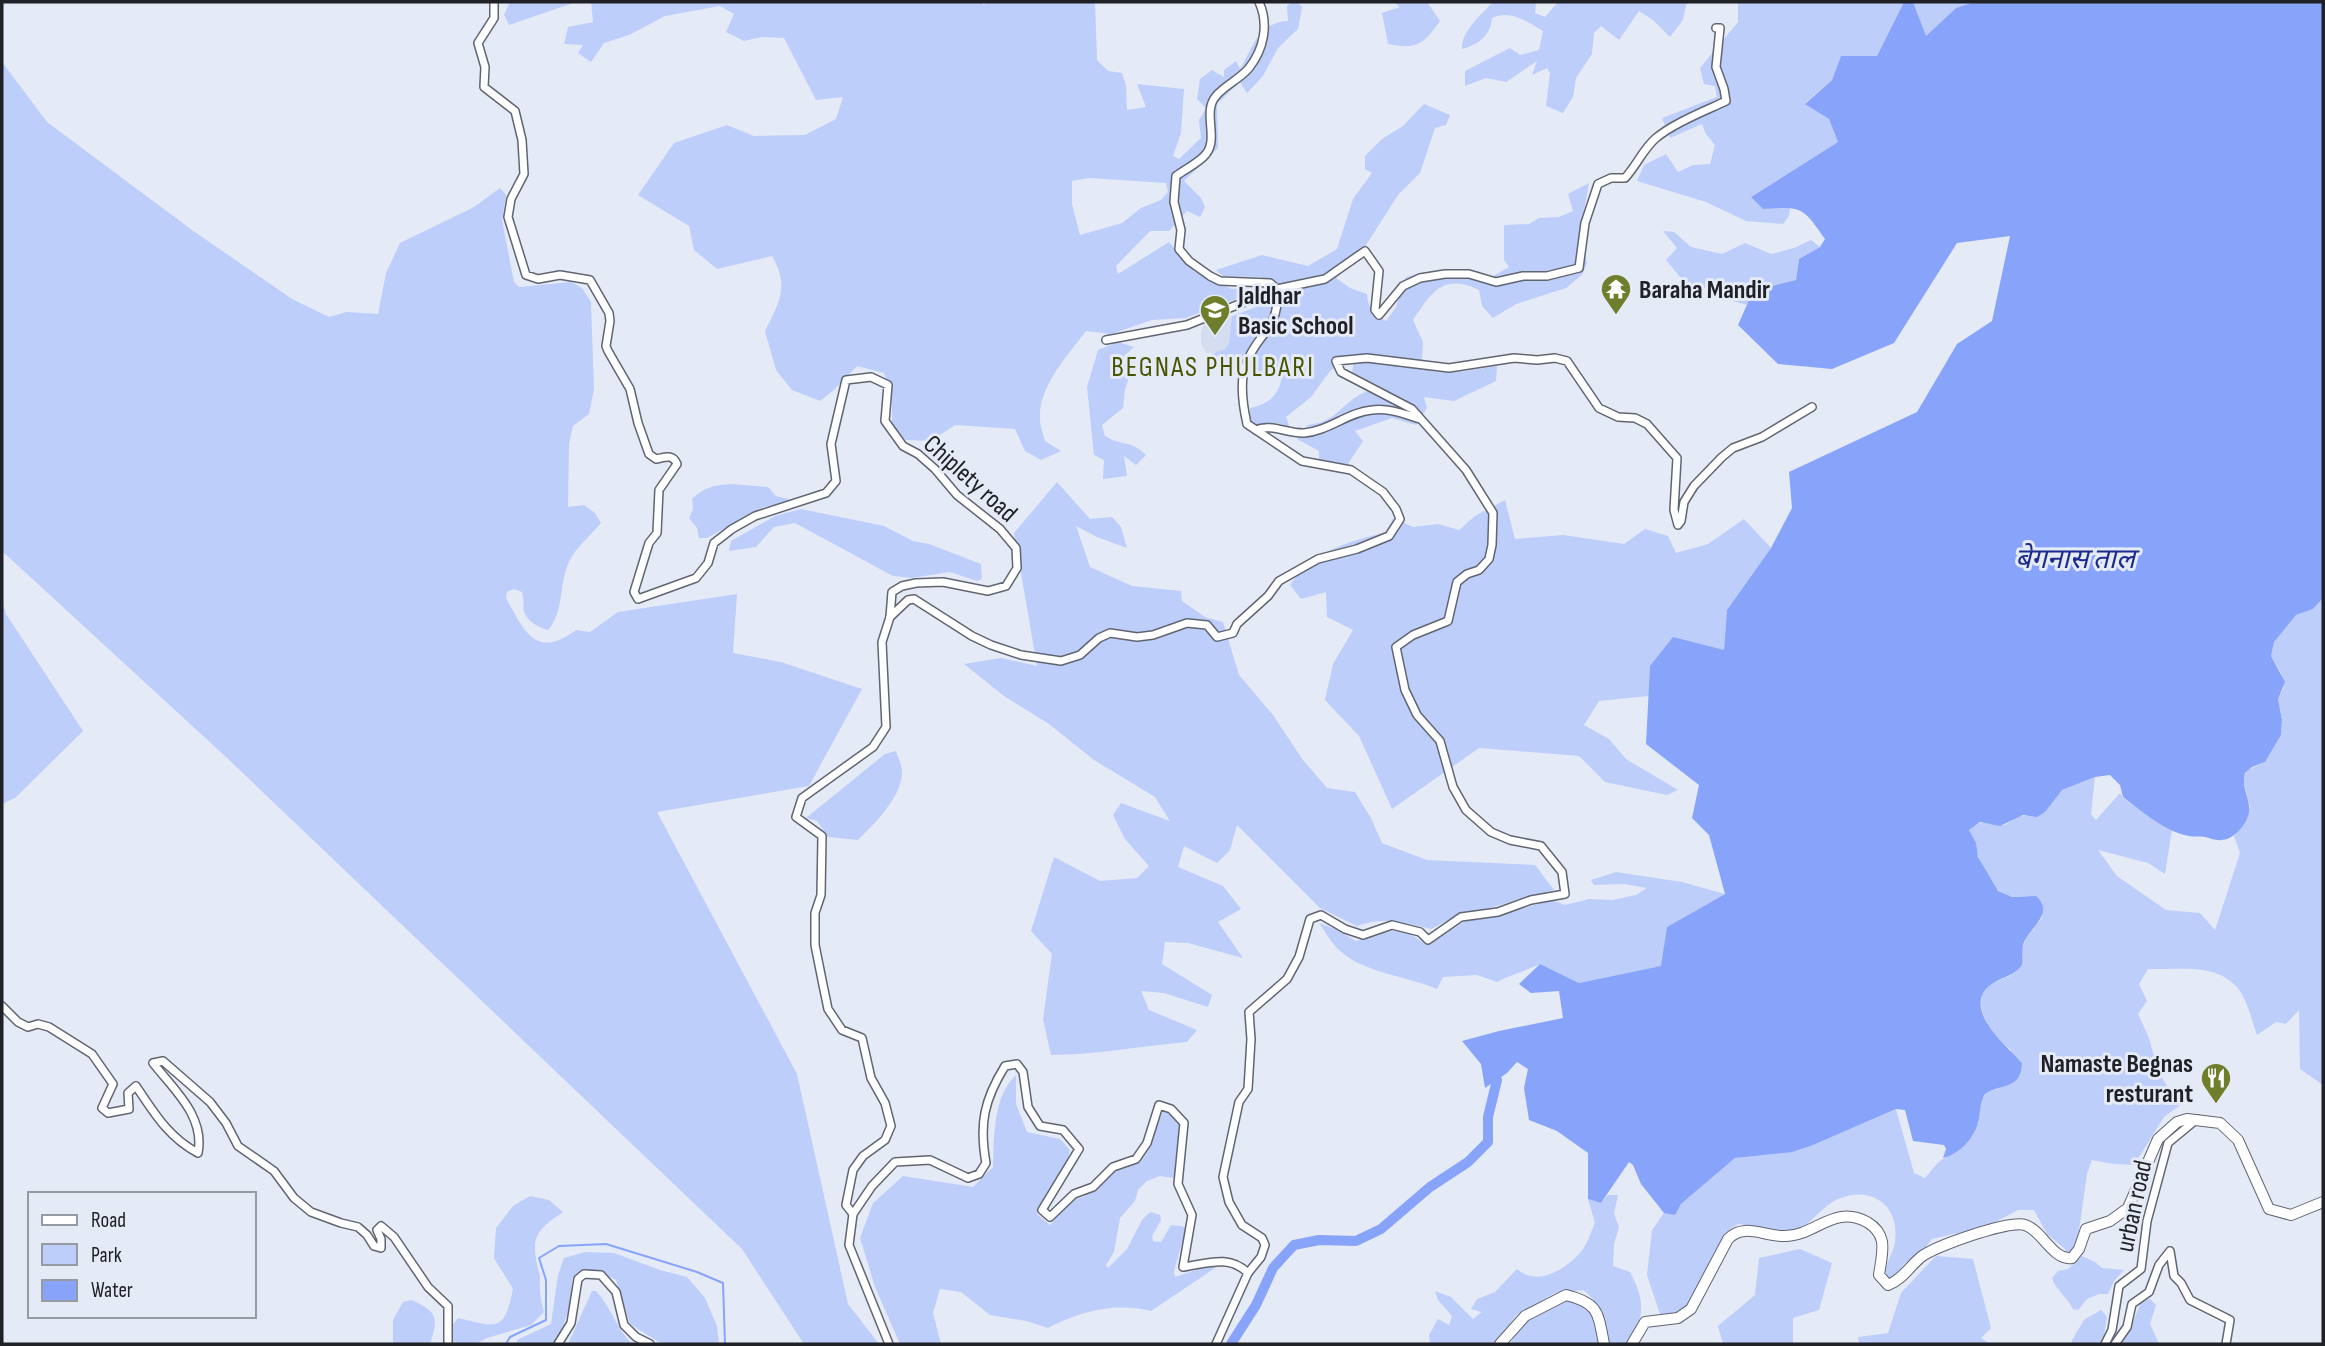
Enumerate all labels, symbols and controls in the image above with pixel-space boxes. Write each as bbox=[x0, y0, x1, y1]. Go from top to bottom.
temple icon: Baraha Mandir bbox=[1599, 272, 1633, 316]
place label: Baraha Mandir bbox=[1639, 275, 1770, 306]
place label: Jaldhar Basic School bbox=[1237, 281, 1354, 342]
school or university icon: Jaldhar Basic School bbox=[1198, 293, 1232, 337]
district label: BEGNAS PHULBARI bbox=[1111, 351, 1315, 384]
street label: Chiplety road bbox=[917, 429, 1023, 529]
water label: बेगनास ताल bbox=[2015, 542, 2140, 576]
place label: Namaste Begnas resturant bbox=[2040, 1049, 2193, 1110]
restaurant icon: Namaste Begnas resturant bbox=[2199, 1061, 2233, 1105]
street label: urban road bbox=[2110, 1158, 2159, 1255]
legend bbox=[28, 1192, 256, 1318]
text: Road bbox=[91, 1208, 126, 1233]
text: Park bbox=[91, 1243, 122, 1268]
text: Water bbox=[91, 1278, 133, 1303]

